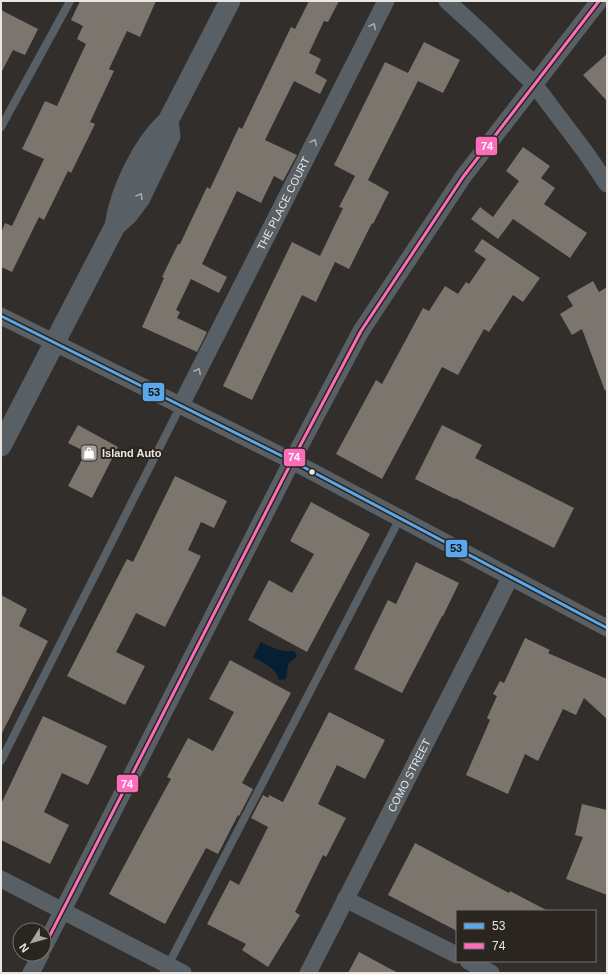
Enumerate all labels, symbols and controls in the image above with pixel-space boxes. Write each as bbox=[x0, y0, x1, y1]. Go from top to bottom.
one-way arrow bbox=[368, 23, 376, 30]
line badge: 74 bbox=[475, 136, 498, 156]
one-way arrow bbox=[309, 139, 317, 146]
text: 74 bbox=[481, 140, 494, 152]
street label: THE PLACE COURT bbox=[255, 154, 312, 252]
one-way arrow bbox=[135, 193, 142, 200]
one-way arrow bbox=[193, 367, 201, 375]
line badge: 53 bbox=[142, 382, 165, 402]
text: 53 bbox=[148, 386, 160, 398]
shop icon: Island Auto bbox=[79, 443, 99, 463]
place label: Island Auto bbox=[102, 447, 162, 459]
line badge: 74 bbox=[283, 448, 306, 467]
text: 74 bbox=[288, 451, 301, 463]
unlabelled marker bbox=[307, 467, 317, 477]
line badge: 53 bbox=[445, 539, 468, 558]
text: 53 bbox=[450, 542, 462, 554]
street label: COMO STREET bbox=[385, 736, 433, 814]
line badge: 74 bbox=[116, 774, 139, 793]
text: 74 bbox=[121, 778, 134, 790]
legend bbox=[456, 910, 596, 962]
text: 53 bbox=[492, 919, 506, 933]
north arrow bbox=[12, 922, 52, 962]
text: 74 bbox=[492, 939, 506, 953]
text: N bbox=[17, 941, 31, 955]

